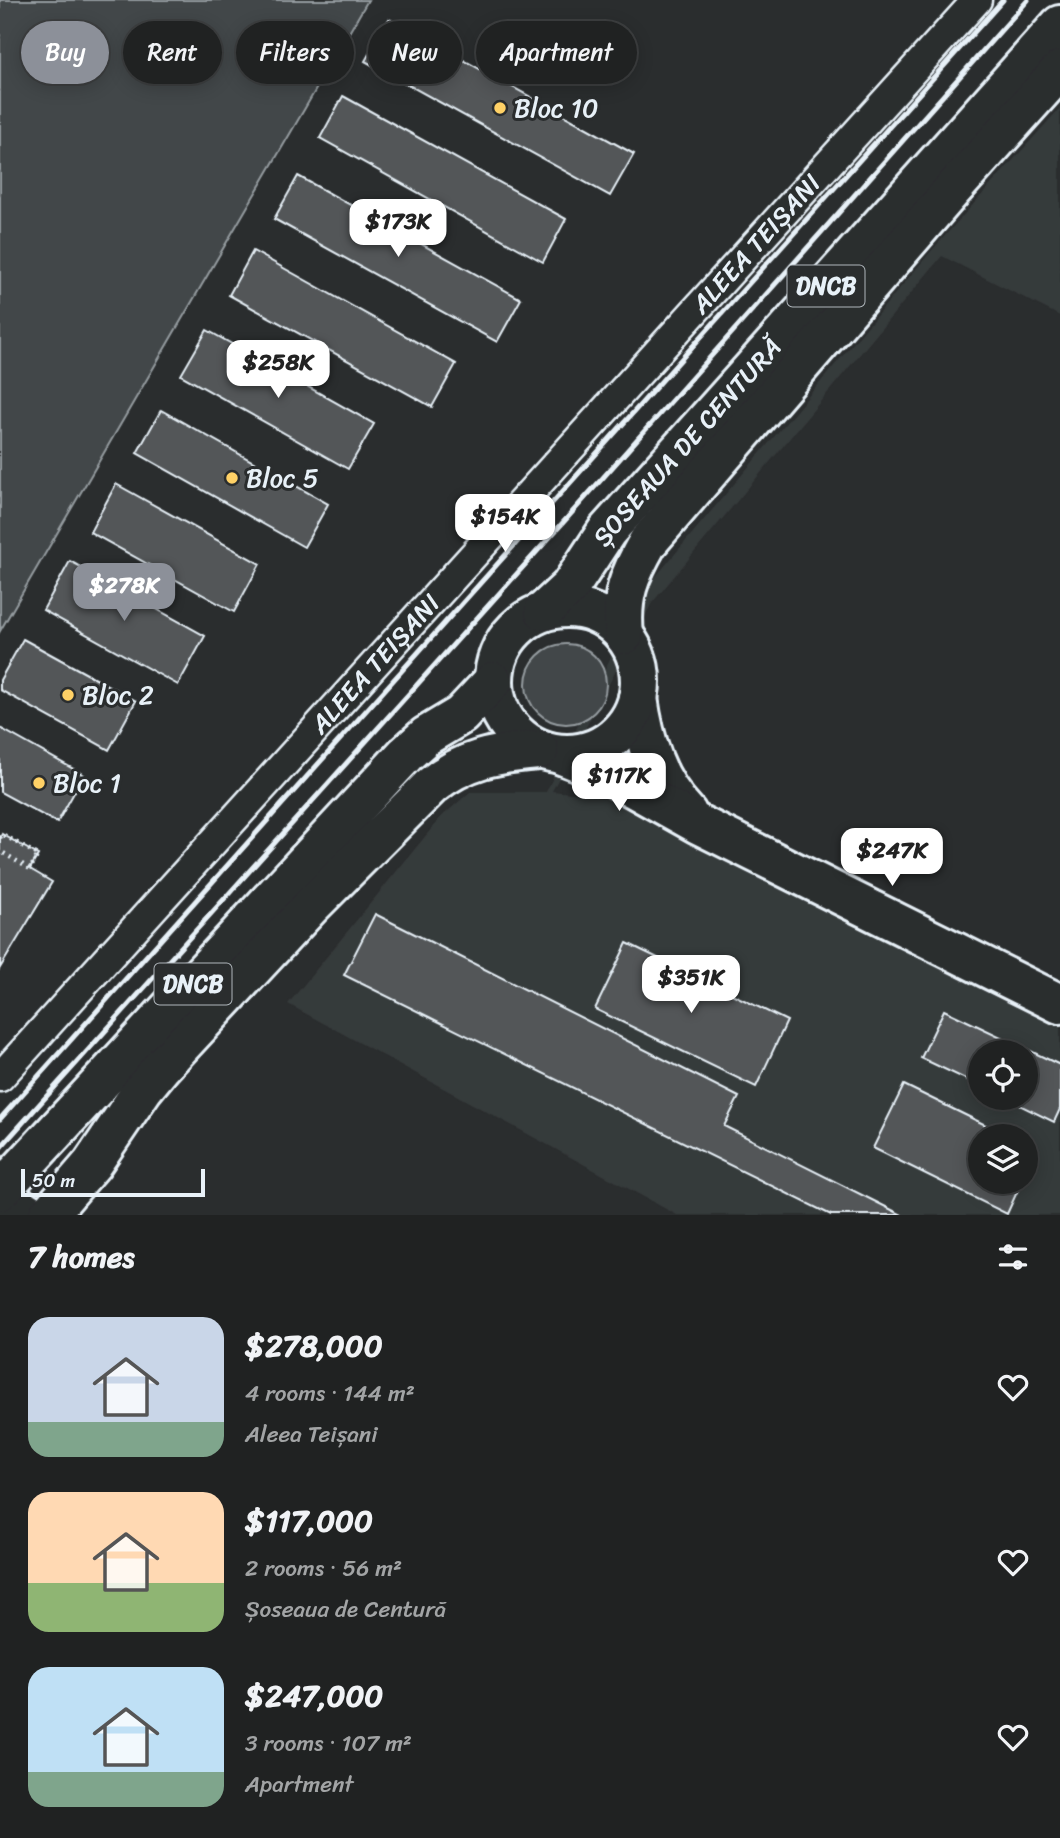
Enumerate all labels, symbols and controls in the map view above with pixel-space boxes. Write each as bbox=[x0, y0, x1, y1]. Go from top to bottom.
chip: Buy bbox=[21, 21, 109, 84]
chip: Rent bbox=[123, 21, 222, 84]
chip: Filters bbox=[236, 21, 354, 84]
chip: New bbox=[368, 21, 462, 84]
chip: Apartment bbox=[476, 21, 637, 84]
place label: Bloc 10 bbox=[514, 85, 598, 131]
marker: Bloc 10 bbox=[492, 100, 508, 116]
street label: ALEEA TEIȘANI bbox=[678, 162, 833, 326]
pin: $173K bbox=[349, 200, 447, 259]
text: $173K bbox=[365, 201, 431, 242]
road number: DNCB bbox=[788, 265, 864, 306]
street label: ȘOSEAUA DE CENTURĂ bbox=[580, 325, 795, 556]
pin: $258K bbox=[229, 340, 327, 400]
text: $258K bbox=[243, 342, 313, 383]
place label: Bloc 5 bbox=[246, 455, 319, 501]
marker: Bloc 5 bbox=[224, 470, 240, 486]
pin: $154K bbox=[456, 494, 554, 554]
text: $154K bbox=[471, 496, 539, 537]
pin: $278K bbox=[75, 564, 173, 623]
text: $278K bbox=[89, 565, 159, 606]
street label: ALEEA TEIȘANI bbox=[297, 582, 452, 746]
place label: Bloc 2 bbox=[82, 672, 154, 718]
marker: Bloc 2 bbox=[60, 687, 76, 703]
pin: $117K bbox=[570, 754, 668, 813]
text: $117K bbox=[588, 755, 650, 796]
place label: Bloc 1 bbox=[53, 760, 121, 806]
marker: Bloc 1 bbox=[31, 775, 47, 791]
pin: $247K bbox=[843, 828, 941, 888]
text: $247K bbox=[857, 830, 927, 871]
pin: $351K bbox=[642, 956, 740, 1015]
text: $351K bbox=[658, 957, 724, 998]
road number: DNCB bbox=[154, 964, 232, 1004]
map controls bbox=[968, 1040, 1038, 1194]
button: locate bbox=[968, 1040, 1038, 1110]
button: layers bbox=[968, 1124, 1038, 1194]
text: 50 m bbox=[32, 1164, 75, 1197]
scale bar bbox=[21, 1166, 205, 1198]
text: 7 homes bbox=[28, 1230, 135, 1284]
icon: filters bbox=[994, 1238, 1032, 1276]
text: $278,000 bbox=[245, 1319, 383, 1373]
icon: home bbox=[84, 1345, 168, 1429]
icon: heart bbox=[994, 1368, 1032, 1406]
text: 4 rooms · 144 m² bbox=[245, 1373, 415, 1414]
text: Aleea Teișani bbox=[245, 1414, 378, 1455]
text: $117,000 bbox=[245, 1494, 373, 1548]
icon: home bbox=[84, 1520, 168, 1604]
icon: heart bbox=[994, 1543, 1032, 1581]
text: 2 rooms · 56 m² bbox=[245, 1548, 402, 1589]
text: Șoseaua de Centură bbox=[245, 1589, 446, 1630]
text: $247,000 bbox=[245, 1669, 383, 1723]
icon: home bbox=[84, 1695, 168, 1779]
icon: heart bbox=[994, 1718, 1032, 1756]
text: 3 rooms · 107 m² bbox=[245, 1723, 412, 1764]
text: Apartment bbox=[245, 1764, 354, 1805]

